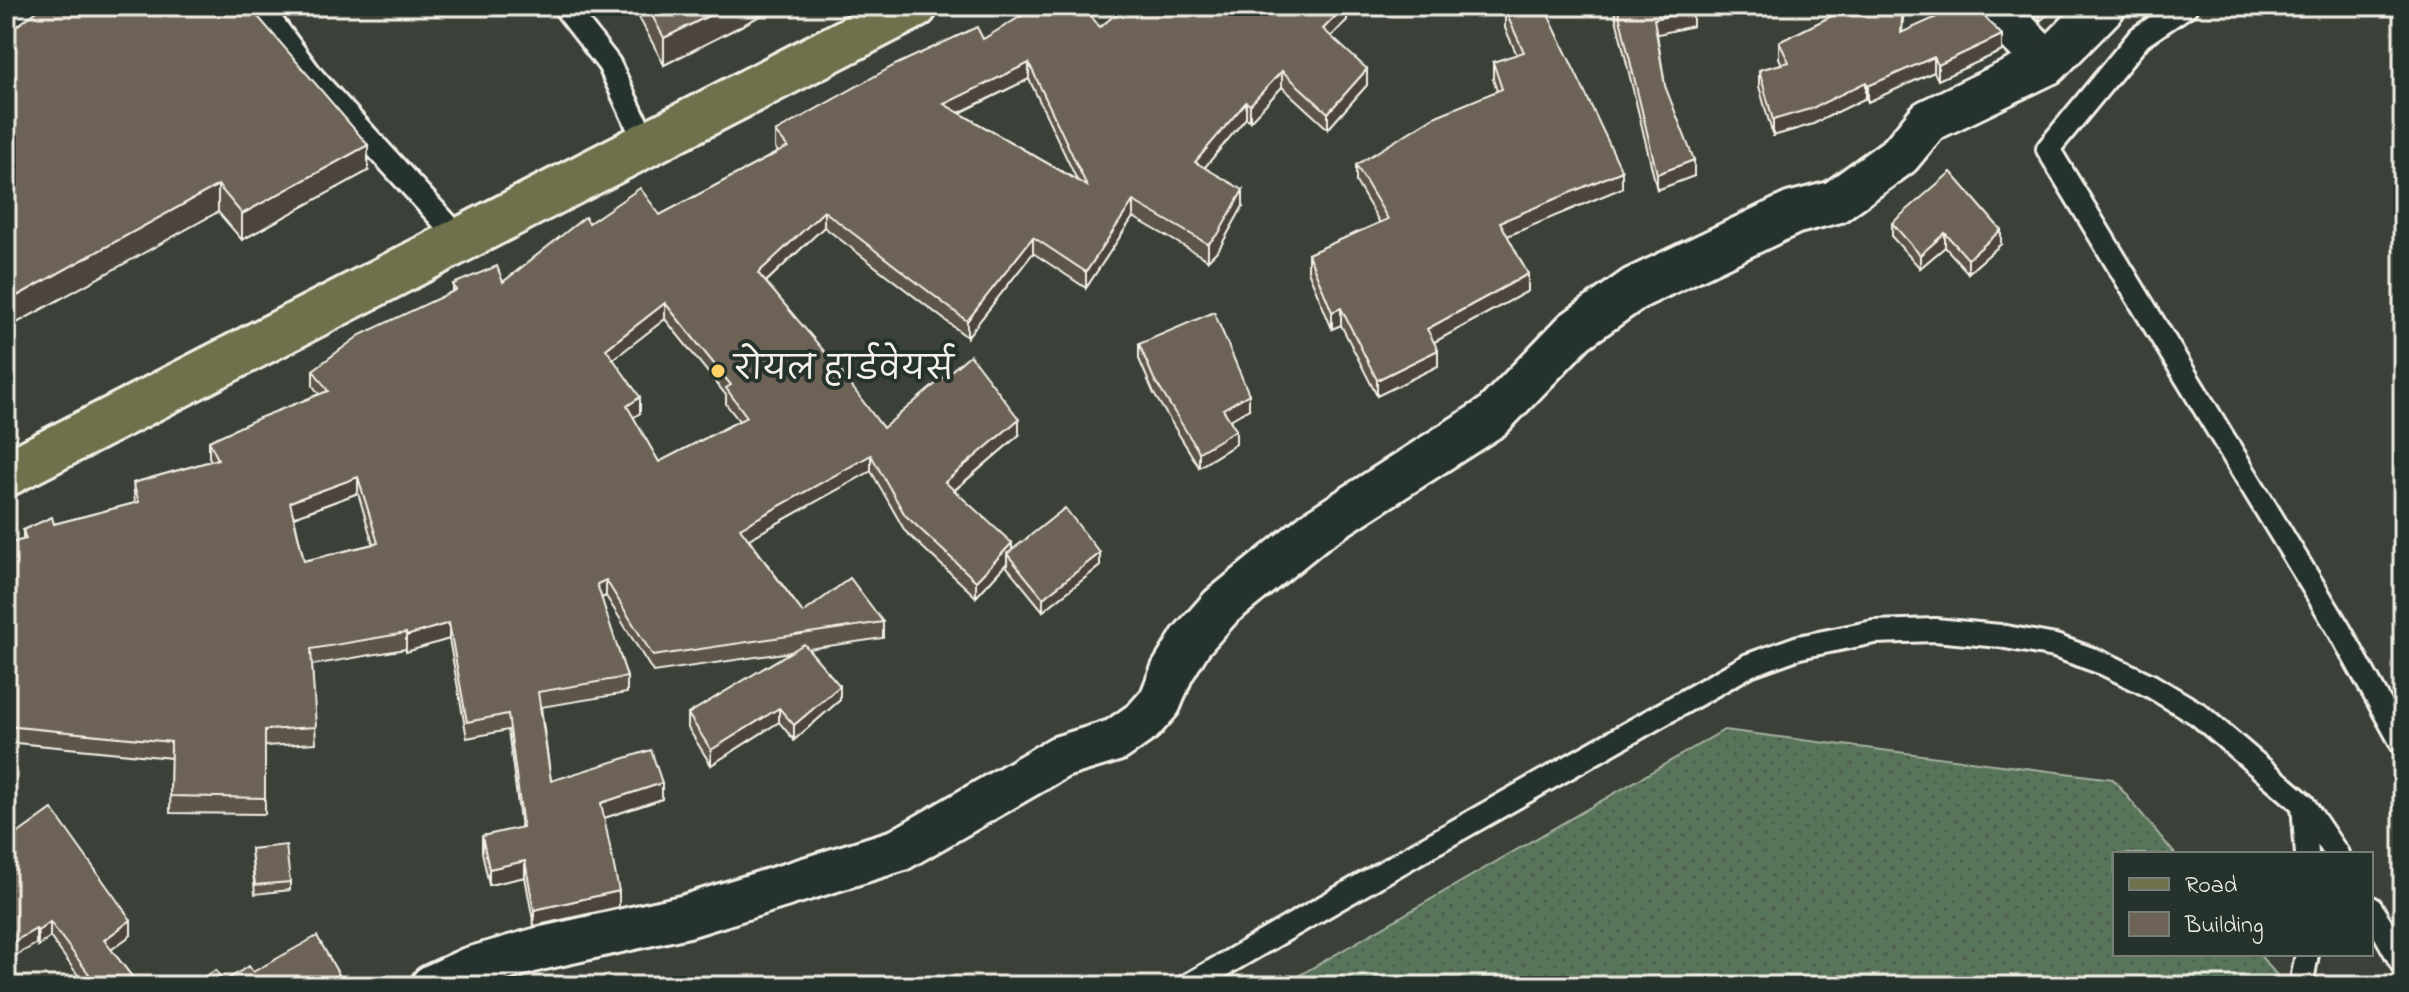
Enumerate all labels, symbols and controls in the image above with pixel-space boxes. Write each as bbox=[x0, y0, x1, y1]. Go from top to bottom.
place label: रोयल हार्डवेयर्स bbox=[732, 342, 956, 395]
marker: रोयल हार्डवेयर्स bbox=[709, 362, 727, 380]
legend bbox=[2113, 852, 2373, 956]
text: Road bbox=[2185, 869, 2238, 904]
text: Building bbox=[2184, 909, 2264, 944]

